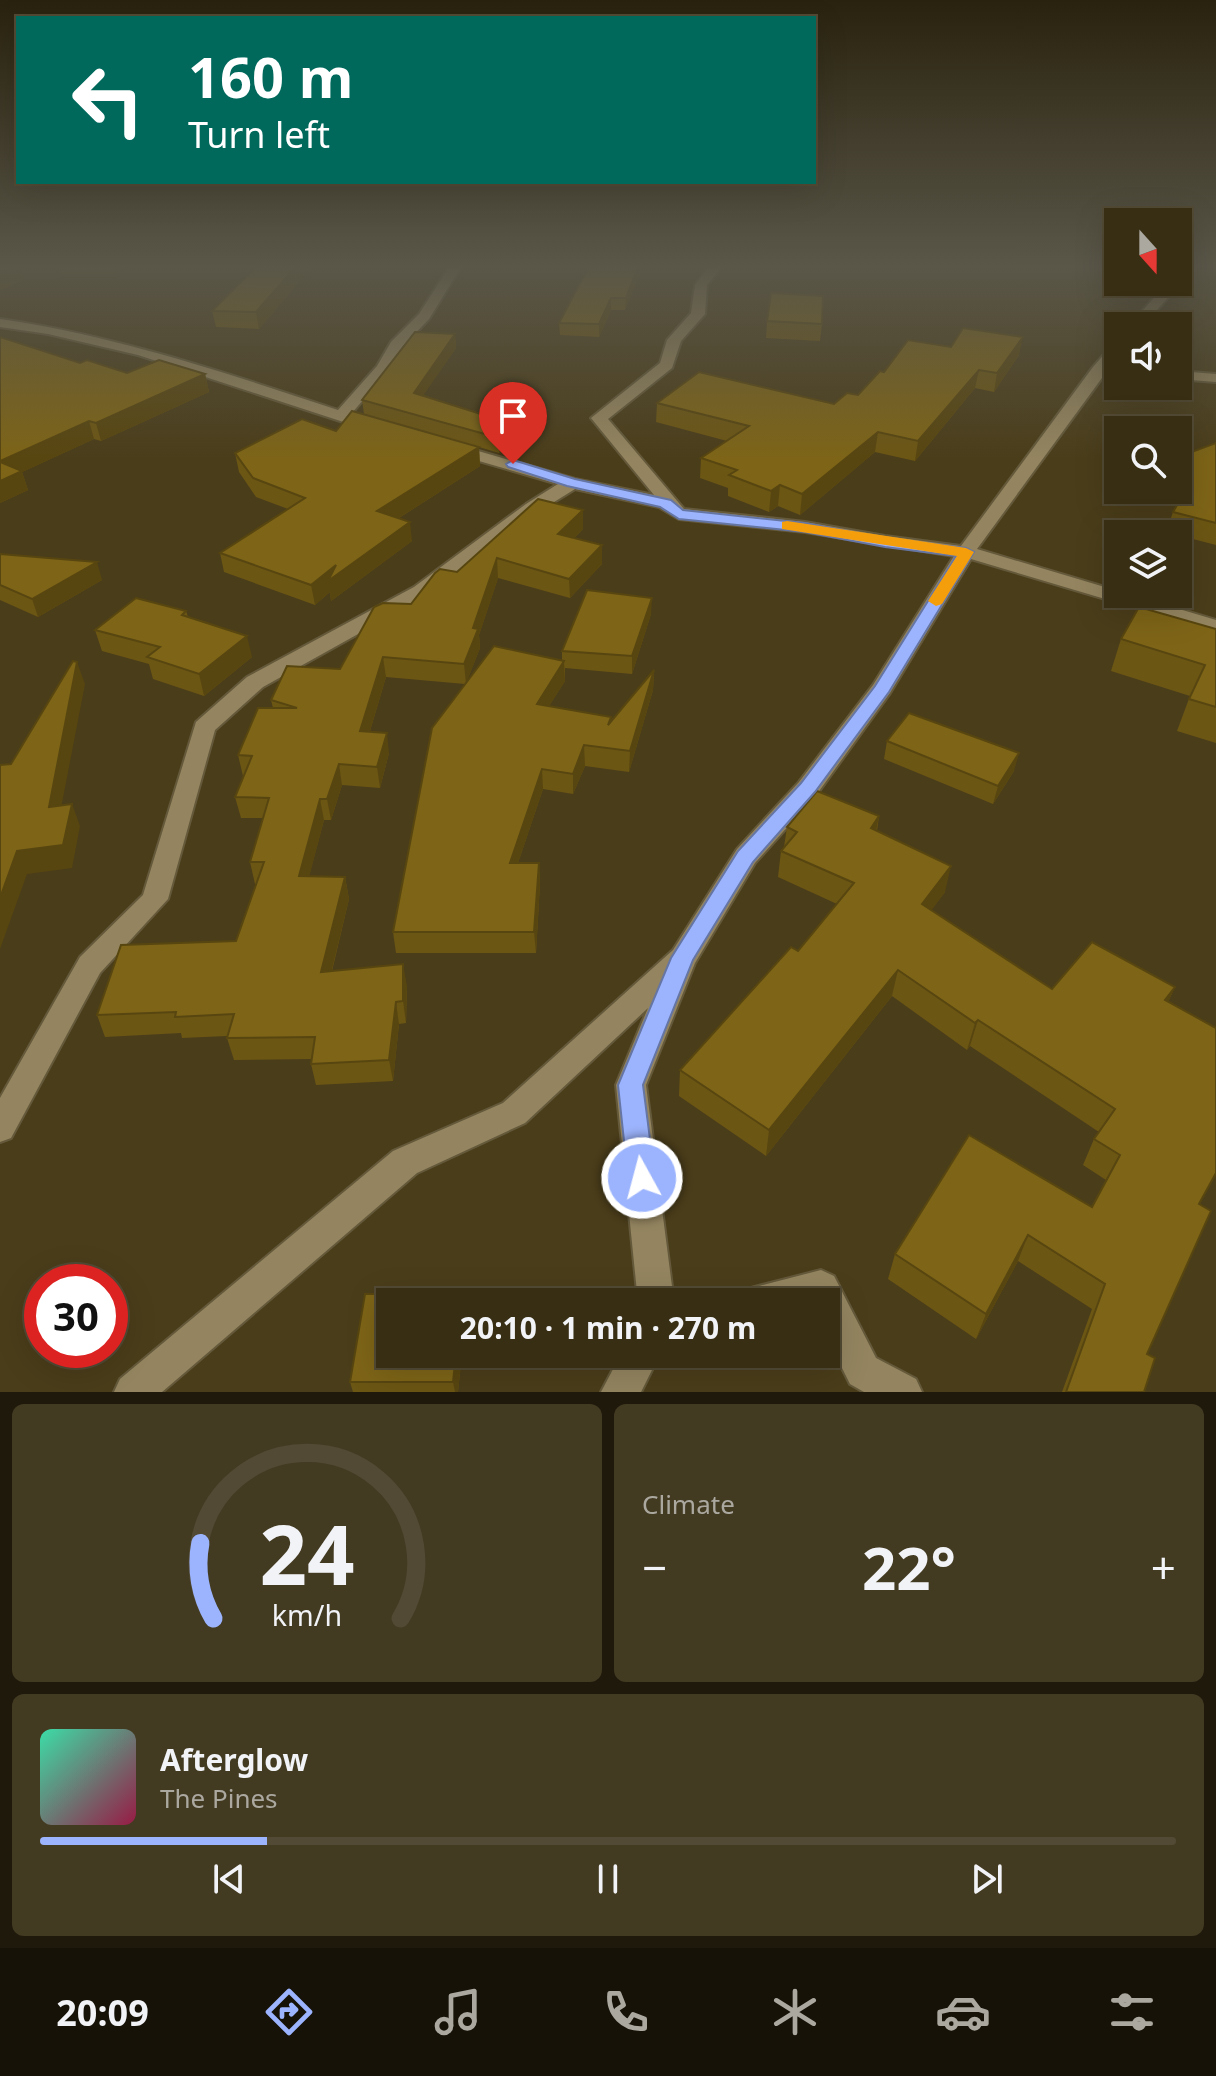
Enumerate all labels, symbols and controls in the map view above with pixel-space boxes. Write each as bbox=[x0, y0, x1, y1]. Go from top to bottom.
text: 160 m bbox=[188, 38, 353, 114]
icon: left bbox=[56, 48, 160, 152]
text: Turn left bbox=[188, 110, 330, 159]
north arrow bbox=[1104, 208, 1192, 296]
map controls bbox=[1104, 208, 1192, 608]
button: sound bbox=[1104, 312, 1192, 400]
pin bbox=[479, 382, 547, 464]
icon: arrive bbox=[491, 394, 535, 438]
button: search bbox=[1104, 416, 1192, 504]
button: layers bbox=[1104, 520, 1192, 608]
position arrow bbox=[600, 1136, 684, 1220]
speed limit sign: 30 bbox=[24, 1264, 128, 1368]
text: 20:10 · 1 min · 270 m bbox=[460, 1307, 756, 1348]
text: Climate bbox=[642, 1486, 735, 1522]
text: 24 bbox=[259, 1496, 355, 1609]
text: 22° bbox=[862, 1526, 956, 1608]
text: − bbox=[642, 1537, 667, 1597]
text: + bbox=[1151, 1537, 1176, 1597]
text: km/h bbox=[272, 1595, 342, 1634]
text: Afterglow bbox=[160, 1739, 308, 1780]
text: The Pines bbox=[160, 1780, 278, 1816]
icon: previous bbox=[207, 1857, 251, 1901]
icon: pause bbox=[586, 1857, 630, 1901]
icon: next bbox=[965, 1857, 1009, 1901]
icon: directions bbox=[261, 1984, 317, 2040]
icon: music bbox=[430, 1984, 486, 2040]
icon: phone bbox=[598, 1984, 654, 2040]
icon: climate bbox=[767, 1984, 823, 2040]
icon: car bbox=[935, 1984, 991, 2040]
icon: filters bbox=[1104, 1984, 1160, 2040]
text: 20:09 bbox=[56, 1988, 149, 2037]

